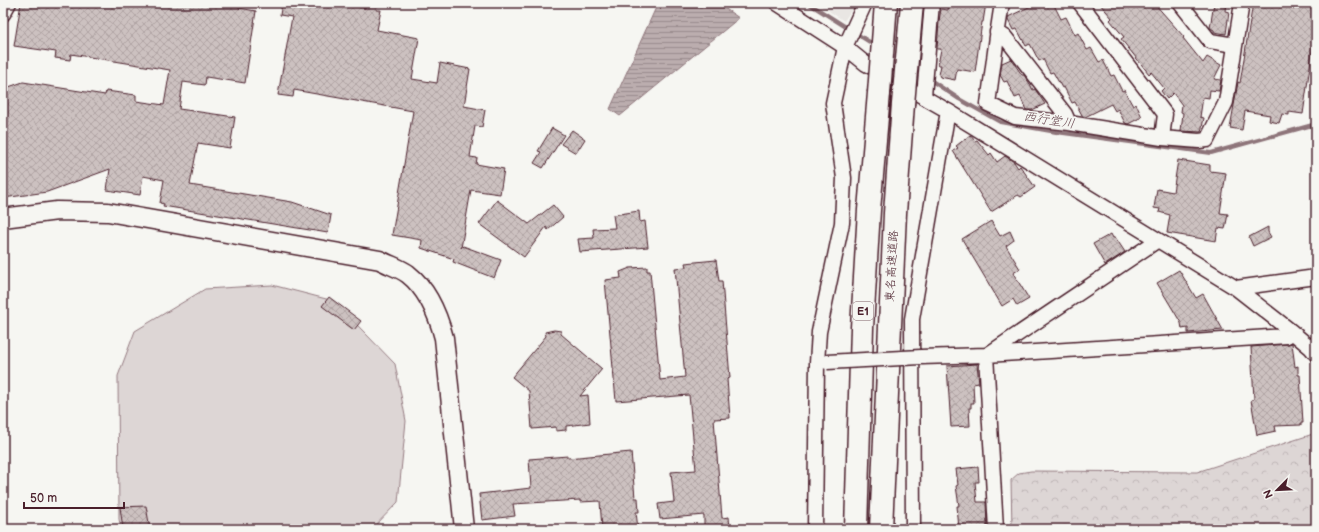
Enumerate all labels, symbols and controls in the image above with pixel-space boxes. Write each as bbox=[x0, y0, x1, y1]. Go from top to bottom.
water label: 西行堂川 bbox=[1022, 108, 1076, 132]
street label: 東名高速道路 bbox=[883, 230, 901, 302]
road number: E1 bbox=[853, 302, 873, 320]
north arrow bbox=[1257, 470, 1297, 510]
scale bar bbox=[24, 484, 124, 510]
text: N bbox=[1261, 487, 1276, 500]
text: 50 m bbox=[30, 491, 57, 506]

